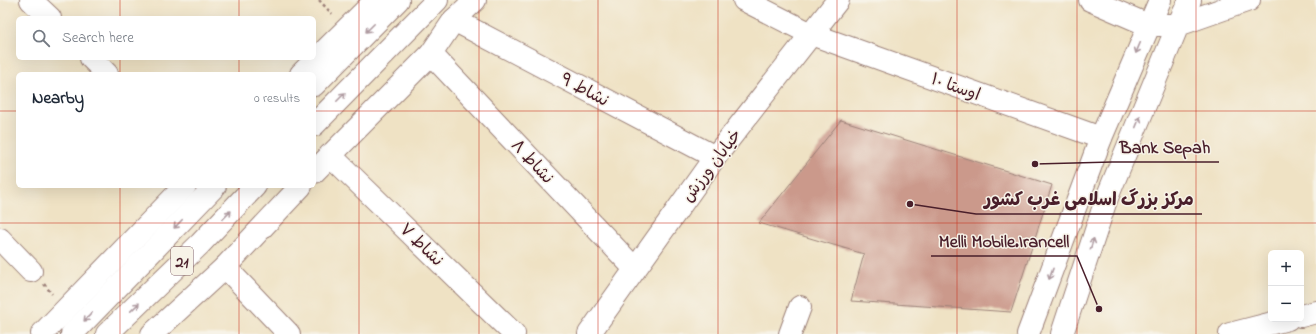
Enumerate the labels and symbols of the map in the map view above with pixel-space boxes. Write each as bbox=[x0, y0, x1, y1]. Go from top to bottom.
one-way arrow bbox=[365, 23, 375, 33]
one-way arrow bbox=[1134, 42, 1142, 54]
street label: نشاط ۹ bbox=[555, 67, 613, 114]
street label: اوستا ۱۰ bbox=[927, 67, 984, 108]
one-way arrow bbox=[336, 92, 346, 102]
one-way arrow bbox=[1135, 117, 1142, 129]
street label: خیابان ورزش bbox=[676, 124, 748, 208]
callout: Bank Sepah bbox=[1112, 132, 1219, 162]
street label: نشاط ۸ bbox=[505, 134, 559, 190]
text: Bank Sepah bbox=[1119, 136, 1211, 162]
callout: مرکز بزرگ اسلامی غرب کشور bbox=[976, 184, 1202, 214]
text: مرکز بزرگ اسلامی غرب کشور bbox=[982, 188, 1194, 214]
one-way arrow bbox=[222, 210, 232, 220]
street label: نشاط ۷ bbox=[393, 218, 449, 273]
one-way arrow bbox=[174, 219, 183, 229]
callout: Melli Mobile.Irancell bbox=[931, 226, 1077, 256]
text: Melli Mobile.Irancell bbox=[939, 230, 1069, 256]
one-way arrow bbox=[1089, 237, 1096, 250]
road number: 21 bbox=[171, 247, 193, 275]
one-way arrow bbox=[1046, 267, 1054, 279]
one-way arrow bbox=[130, 302, 140, 312]
one-way arrow bbox=[83, 312, 93, 322]

